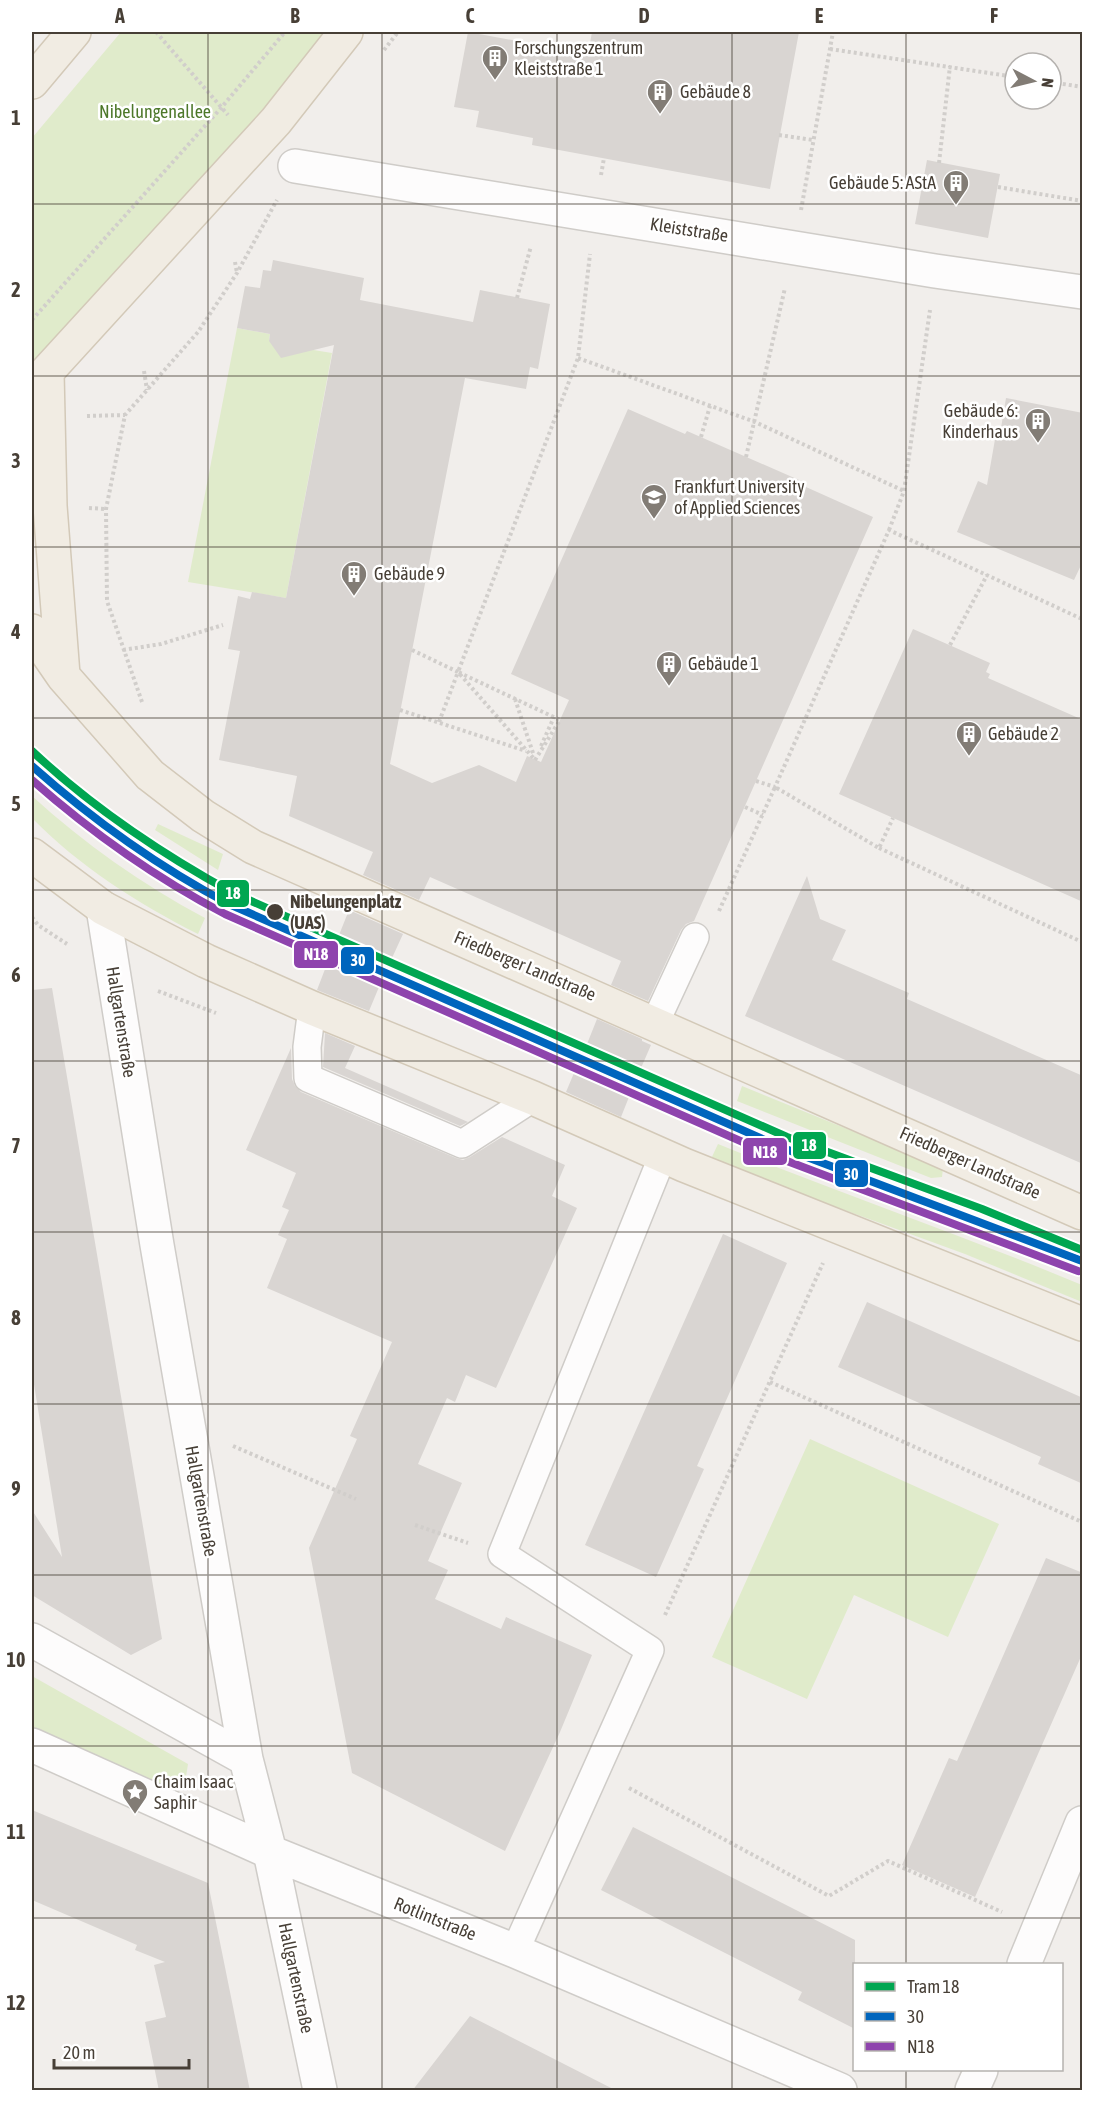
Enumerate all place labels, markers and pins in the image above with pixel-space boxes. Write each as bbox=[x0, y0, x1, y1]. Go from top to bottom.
place label: Forschungszentrum Kleiststraße 1 bbox=[514, 37, 643, 79]
building icon: Forschungszentrum Kleiststraße 1 bbox=[480, 43, 510, 81]
building icon: Gebäude 8 bbox=[645, 77, 675, 115]
place label: Gebäude 8 bbox=[680, 81, 751, 102]
building icon: Gebäude 5: AStA bbox=[941, 168, 971, 206]
place label: Gebäude 5: AStA bbox=[829, 172, 936, 193]
place label: Gebäude 6: Kinderhaus bbox=[942, 400, 1018, 442]
building icon: Gebäude 6: Kinderhaus bbox=[1023, 406, 1053, 444]
place label: Frankfurt University of Applied Sciences bbox=[674, 476, 805, 518]
school or university icon: Frankfurt University of Applied Sciences bbox=[639, 482, 669, 520]
building icon: Gebäude 9 bbox=[339, 559, 369, 597]
place label: Gebäude 9 bbox=[374, 563, 445, 584]
building icon: Gebäude 1 bbox=[654, 649, 684, 687]
place label: Gebäude 1 bbox=[688, 653, 759, 674]
building icon: Gebäude 2 bbox=[954, 719, 984, 757]
place label: Gebäude 2 bbox=[988, 723, 1059, 744]
place label: Nibelungenplatz (UAS) bbox=[290, 891, 402, 933]
marker: Nibelungenplatz (UAS) bbox=[265, 902, 285, 922]
place label: Chaim Isaac Saphir bbox=[154, 1771, 233, 1813]
place icon: Chaim Isaac Saphir bbox=[120, 1777, 150, 1815]

